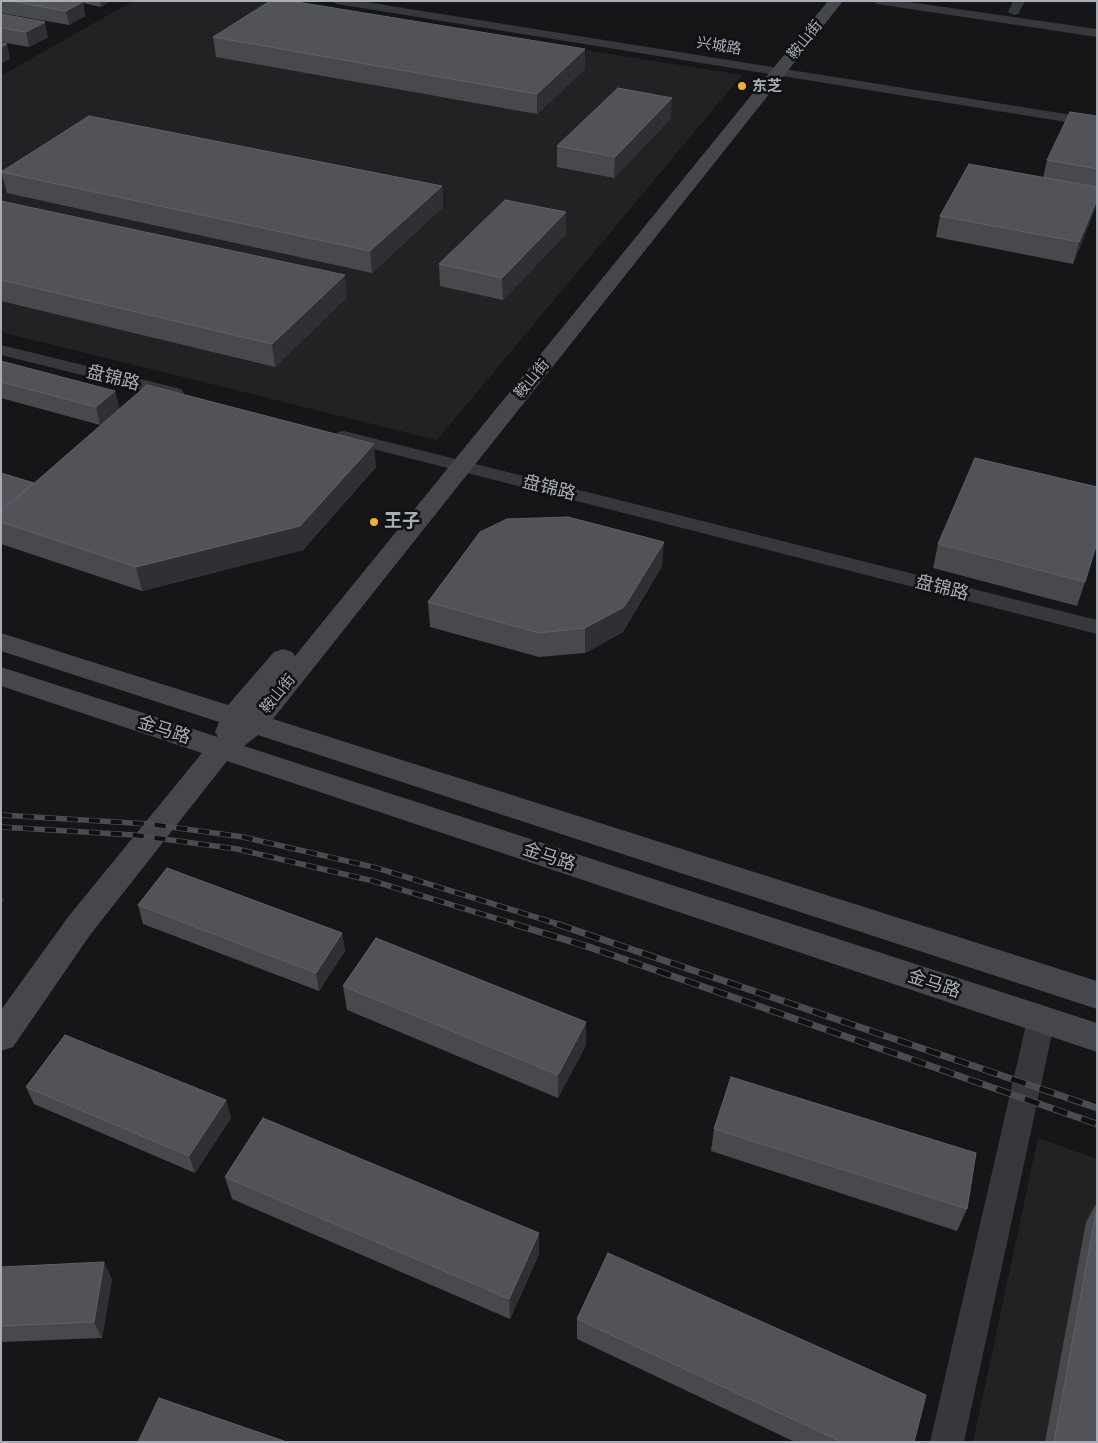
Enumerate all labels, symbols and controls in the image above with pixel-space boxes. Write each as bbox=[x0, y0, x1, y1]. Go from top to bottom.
street label: 鞍山街 bbox=[784, 17, 826, 63]
street label: 兴城路 bbox=[695, 34, 743, 58]
place label: 东芝 bbox=[752, 77, 782, 95]
marker: 东芝 bbox=[736, 80, 748, 92]
street label: 鞍山街 bbox=[511, 356, 553, 402]
street label: 盘锦路 bbox=[84, 361, 142, 395]
street label: 盘锦路 bbox=[520, 471, 578, 505]
place label: 王子 bbox=[384, 511, 420, 533]
marker: 王子 bbox=[368, 516, 380, 528]
street label: 盘锦路 bbox=[913, 571, 971, 605]
street label: 鞍山街 bbox=[257, 671, 299, 717]
street label: 金马路 bbox=[135, 711, 193, 749]
street label: 金马路 bbox=[520, 838, 578, 876]
street label: 金马路 bbox=[905, 965, 963, 1003]

